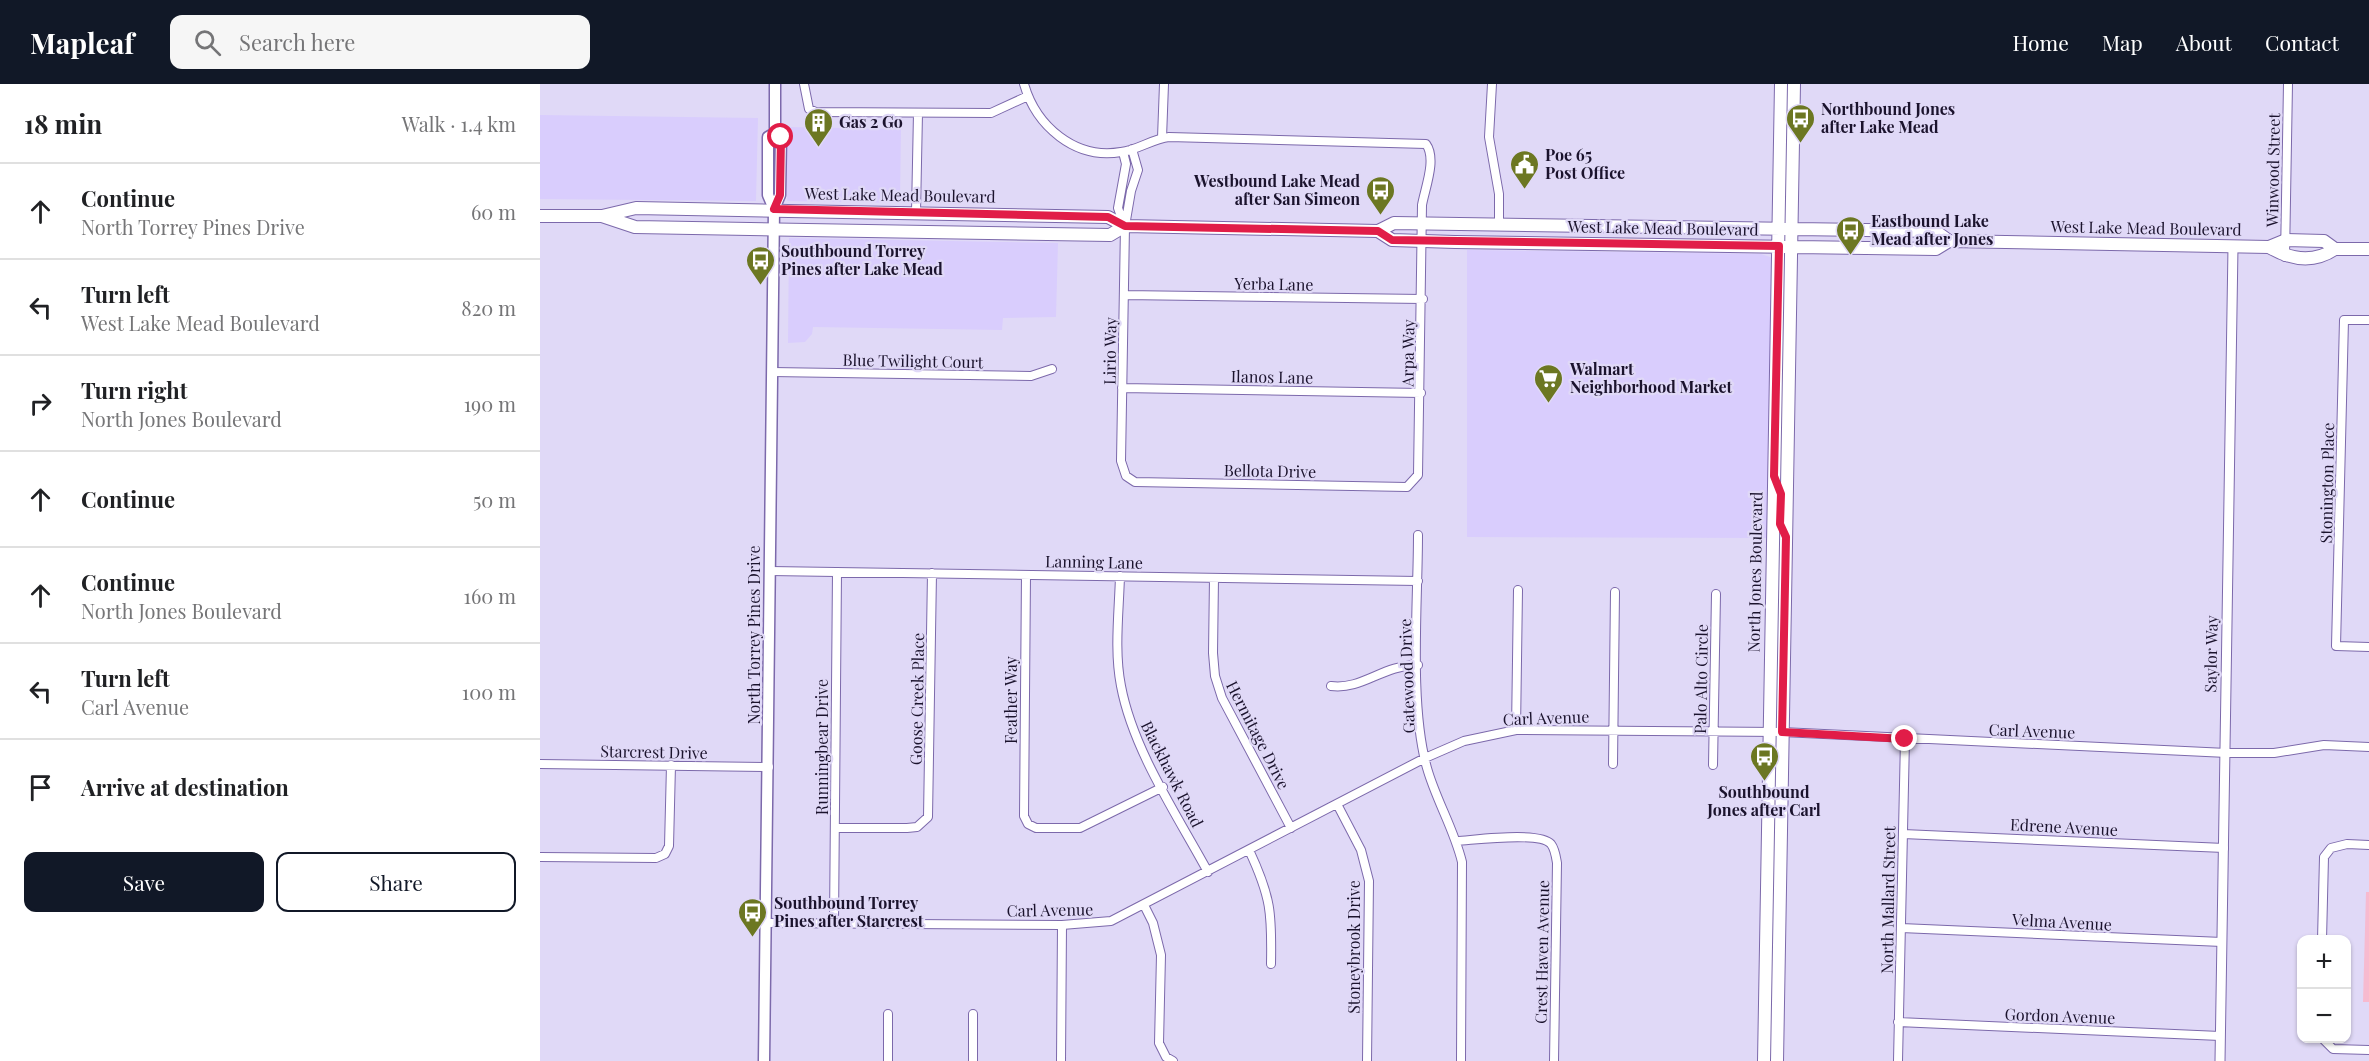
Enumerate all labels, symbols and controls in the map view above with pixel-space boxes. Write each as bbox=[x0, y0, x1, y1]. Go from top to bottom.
search box bbox=[170, 15, 590, 69]
text: Mapleaf bbox=[30, 24, 134, 61]
icon: search bbox=[191, 26, 224, 59]
text: Search here bbox=[239, 27, 355, 57]
text: Home bbox=[2013, 28, 2069, 56]
text: Map bbox=[2102, 28, 2143, 56]
text: About bbox=[2176, 28, 2232, 56]
text: Contact bbox=[2265, 28, 2339, 56]
place label: Northbound Jones after Lake Mead bbox=[1821, 98, 1955, 137]
bus stop icon: Northbound Jones after Lake Mead bbox=[1784, 102, 1816, 144]
text: 18 min bbox=[24, 106, 102, 141]
building icon: Gas 2 Go bbox=[802, 106, 834, 148]
text: Walk · 1.4 km bbox=[402, 110, 516, 137]
place label: Gas 2 Go bbox=[839, 111, 903, 132]
street label: Winwood Street bbox=[2261, 112, 2284, 228]
route start bbox=[767, 123, 793, 149]
place label: Poe 65 Post Office bbox=[1545, 144, 1625, 183]
public building icon: Poe 65 Post Office bbox=[1508, 148, 1540, 190]
place label: Westbound Lake Mead after San Simeon bbox=[1193, 170, 1360, 209]
bus stop icon: Westbound Lake Mead after San Simeon bbox=[1365, 174, 1397, 216]
street label: West Lake Mead Boulevard bbox=[803, 182, 996, 207]
text: Continue bbox=[81, 183, 175, 213]
icon: ahead bbox=[24, 195, 57, 228]
text: 60 m bbox=[471, 198, 516, 225]
place label: Eastbound Lake Mead after Jones bbox=[1871, 210, 1993, 249]
text: North Torrey Pines Drive bbox=[81, 213, 305, 240]
bus stop icon: Eastbound Lake Mead after Jones bbox=[1834, 214, 1866, 256]
street label: West Lake Mead Boulevard bbox=[1566, 215, 1759, 240]
street label: West Lake Mead Boulevard bbox=[2049, 215, 2242, 240]
place label: Southbound Torrey Pines after Lake Mead bbox=[781, 240, 943, 279]
bus stop icon: Southbound Torrey Pines after Lake Mead bbox=[744, 244, 776, 286]
street label: Yerba Lane bbox=[1233, 272, 1314, 295]
text: Turn left bbox=[81, 279, 170, 309]
icon: left bbox=[24, 291, 57, 324]
text: 820 m bbox=[461, 294, 516, 321]
text: West Lake Mead Boulevard bbox=[81, 309, 320, 336]
street label: Lirio Way bbox=[1098, 317, 1121, 385]
street label: Arpa Way bbox=[1396, 319, 1419, 388]
street label: Blue Twilight Court bbox=[842, 349, 984, 372]
place label: Walmart Neighborhood Market bbox=[1569, 358, 1733, 397]
supermarket icon: Walmart Neighborhood Market bbox=[1533, 362, 1565, 404]
street label: Ilanos Lane bbox=[1231, 365, 1313, 388]
text: Turn right bbox=[81, 375, 187, 405]
icon: right bbox=[24, 387, 57, 420]
text: 190 m bbox=[464, 390, 516, 417]
text: North Jones Boulevard bbox=[81, 405, 282, 432]
street label: Stonington Place bbox=[2315, 422, 2338, 544]
street label: Bellota Drive bbox=[1224, 459, 1316, 482]
icon: ahead bbox=[24, 483, 57, 516]
text: Continue bbox=[81, 484, 175, 514]
text: 50 m bbox=[473, 486, 516, 513]
street label: North Jones Boulevard bbox=[1743, 491, 1766, 653]
street label: North Torrey Pines Drive bbox=[743, 545, 764, 725]
street label: Lanning Lane bbox=[1045, 550, 1143, 573]
text: Continue bbox=[81, 567, 175, 597]
icon: ahead bbox=[24, 579, 57, 612]
text: 160 m bbox=[464, 582, 516, 609]
text: North Jones Boulevard bbox=[81, 597, 282, 624]
street label: Saylor Way bbox=[2199, 615, 2222, 693]
street label: Gatewood Drive bbox=[1394, 618, 1419, 734]
street label: Palo Alto Circle bbox=[1689, 624, 1712, 734]
street label: Goose Creek Place bbox=[905, 633, 928, 765]
street label: Feather Way bbox=[1000, 656, 1021, 744]
text: Turn left bbox=[81, 663, 170, 693]
icon: left bbox=[24, 675, 57, 708]
street label: Hermitage Drive bbox=[1222, 677, 1295, 793]
text: 100 m bbox=[462, 678, 516, 705]
street label: Runningbear Drive bbox=[811, 679, 832, 815]
text: Carl Avenue bbox=[81, 693, 189, 720]
street label: Carl Avenue bbox=[1502, 705, 1590, 730]
street label: Blackhawk Road bbox=[1137, 717, 1208, 831]
street label: Carl Avenue bbox=[1988, 718, 2076, 743]
route end bbox=[1891, 725, 1917, 751]
street label: Starcrest Drive bbox=[600, 740, 708, 763]
bus stop icon: Southbound Jones after Carl bbox=[1748, 740, 1780, 782]
icon: arrive bbox=[24, 771, 57, 804]
text: Arrive at destination bbox=[81, 772, 289, 802]
place label: Southbound Jones after Carl bbox=[1706, 781, 1821, 820]
street label: Edrene Avenue bbox=[2010, 813, 2118, 840]
street label: North Mallard Street bbox=[1876, 826, 1899, 974]
button: Save bbox=[24, 852, 264, 912]
button: Share bbox=[276, 852, 516, 912]
street label: Stoneybrook Drive bbox=[1343, 880, 1364, 1014]
street label: Crest Haven Avenue bbox=[1530, 880, 1553, 1024]
place label: Southbound Torrey Pines after Starcrest bbox=[774, 892, 924, 931]
bus stop icon: Southbound Torrey Pines after Starcrest bbox=[737, 896, 769, 938]
street label: Carl Avenue bbox=[1007, 898, 1093, 921]
street label: Velma Avenue bbox=[2011, 908, 2113, 935]
map controls bbox=[2297, 935, 2351, 1043]
button: + bbox=[2297, 935, 2351, 989]
button: − bbox=[2297, 989, 2351, 1043]
street label: Gordon Avenue bbox=[2004, 1003, 2116, 1028]

